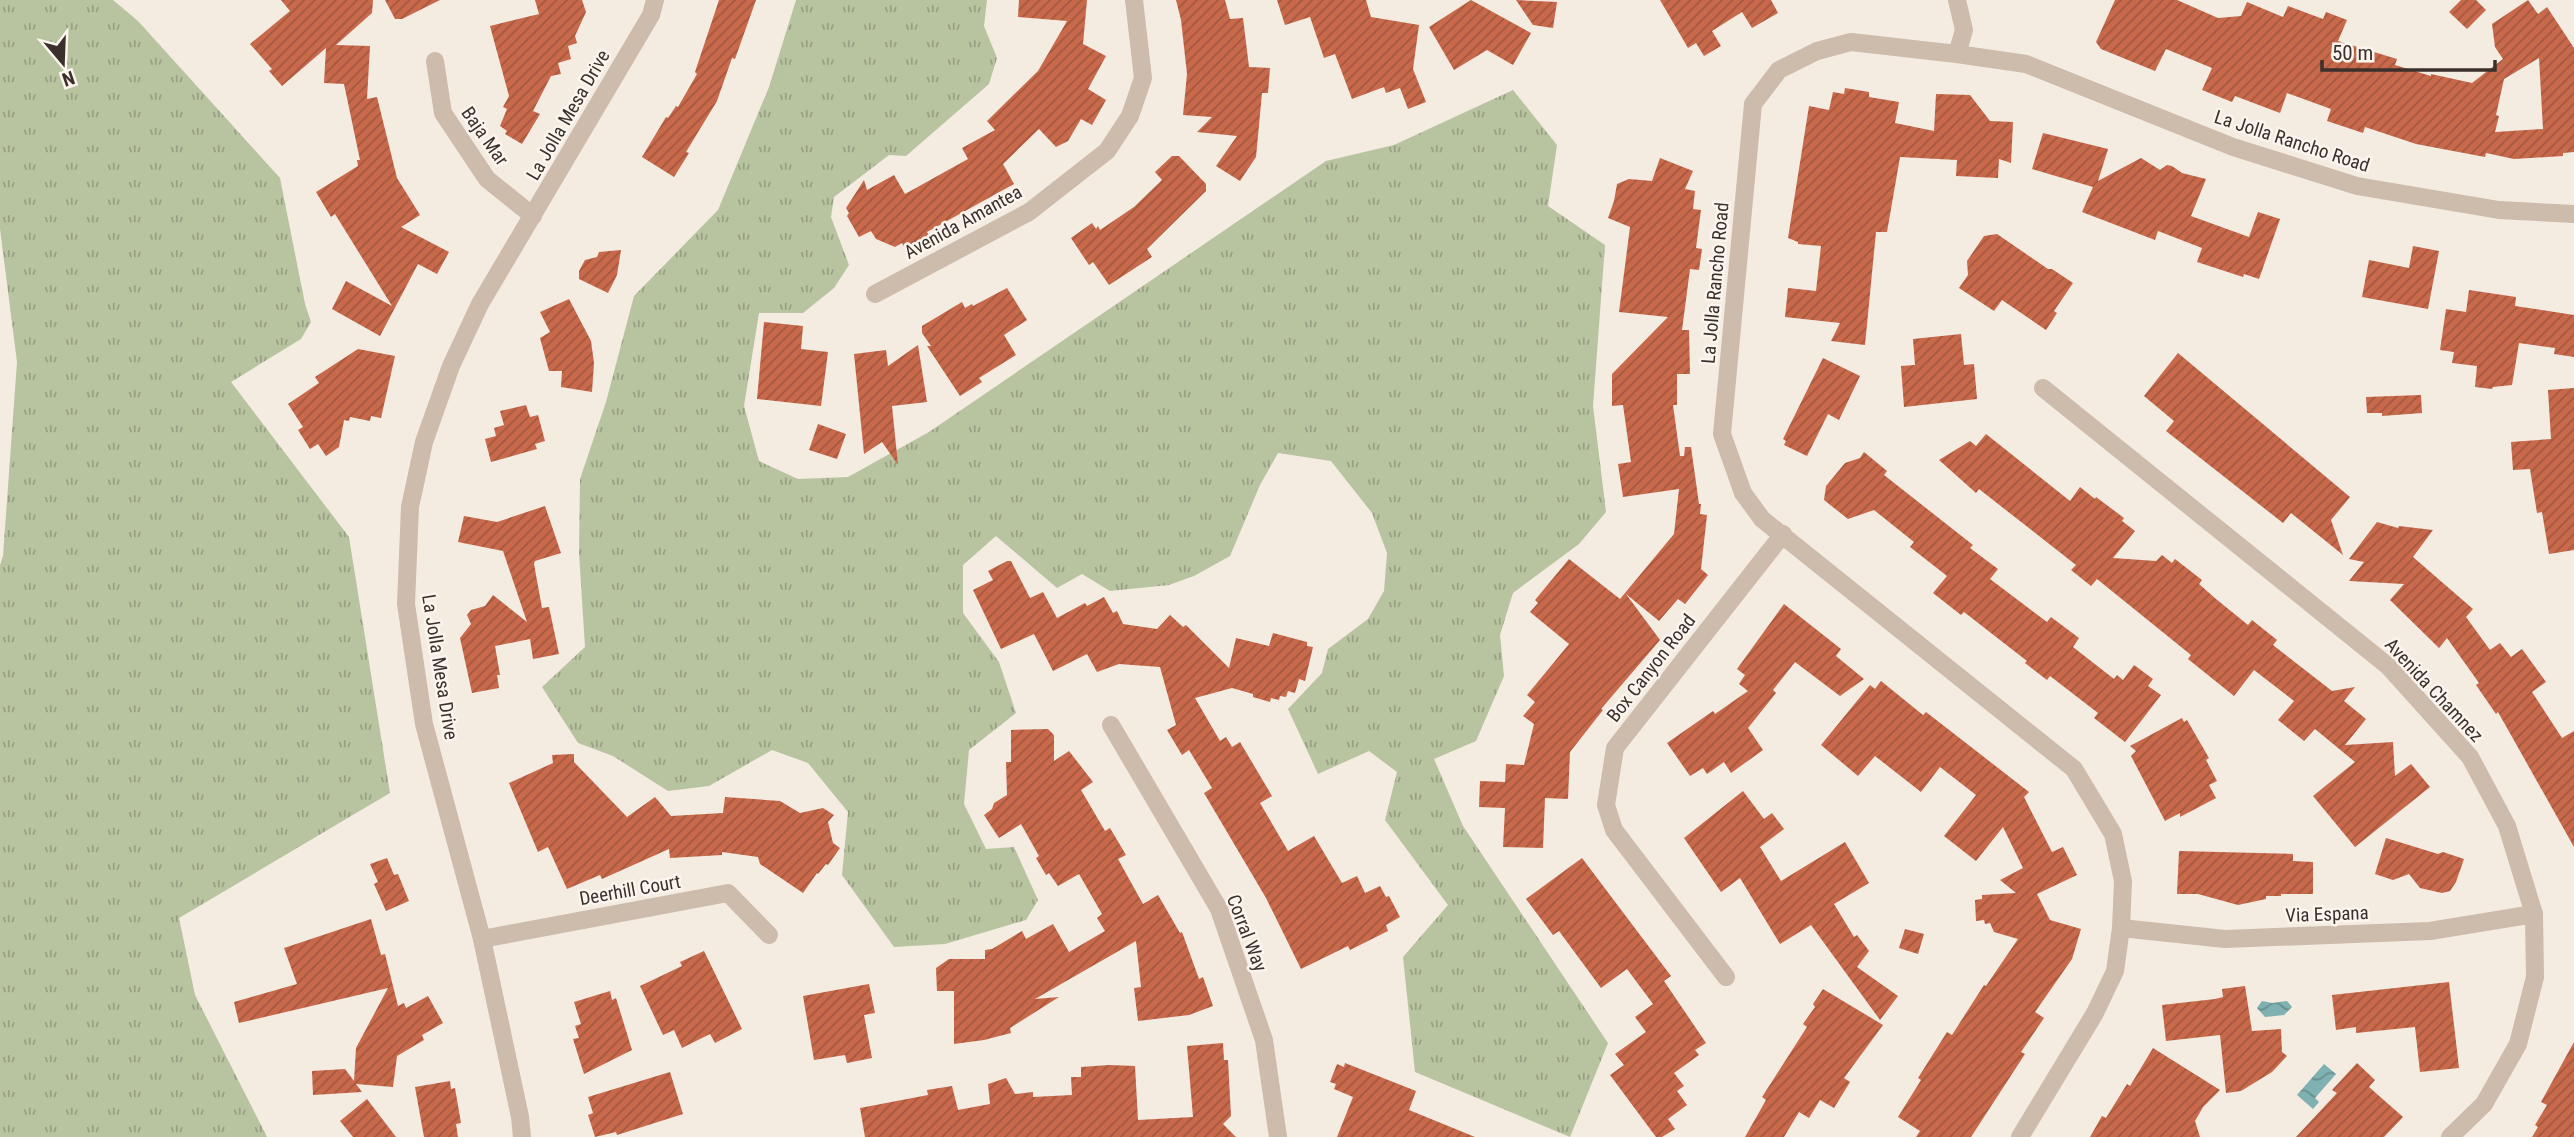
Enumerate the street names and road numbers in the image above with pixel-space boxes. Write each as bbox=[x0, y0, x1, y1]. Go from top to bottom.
street label: La Jolla Mesa Drive bbox=[521, 46, 615, 184]
street label: Baja Mar bbox=[457, 102, 514, 170]
street label: La Jolla Rancho Road bbox=[2212, 105, 2372, 177]
street label: Avenida Amantea bbox=[900, 180, 1026, 264]
street label: La Jolla Rancho Road bbox=[1696, 201, 1734, 365]
street label: La Jolla Mesa Drive bbox=[417, 593, 463, 741]
street label: Box Canyon Road bbox=[1602, 609, 1700, 727]
street label: Avenida Chamnez bbox=[2380, 633, 2488, 747]
street label: Deerhill Court bbox=[578, 870, 682, 910]
street label: Corral Way bbox=[1222, 891, 1272, 975]
street label: Via Espana bbox=[2285, 901, 2369, 927]

